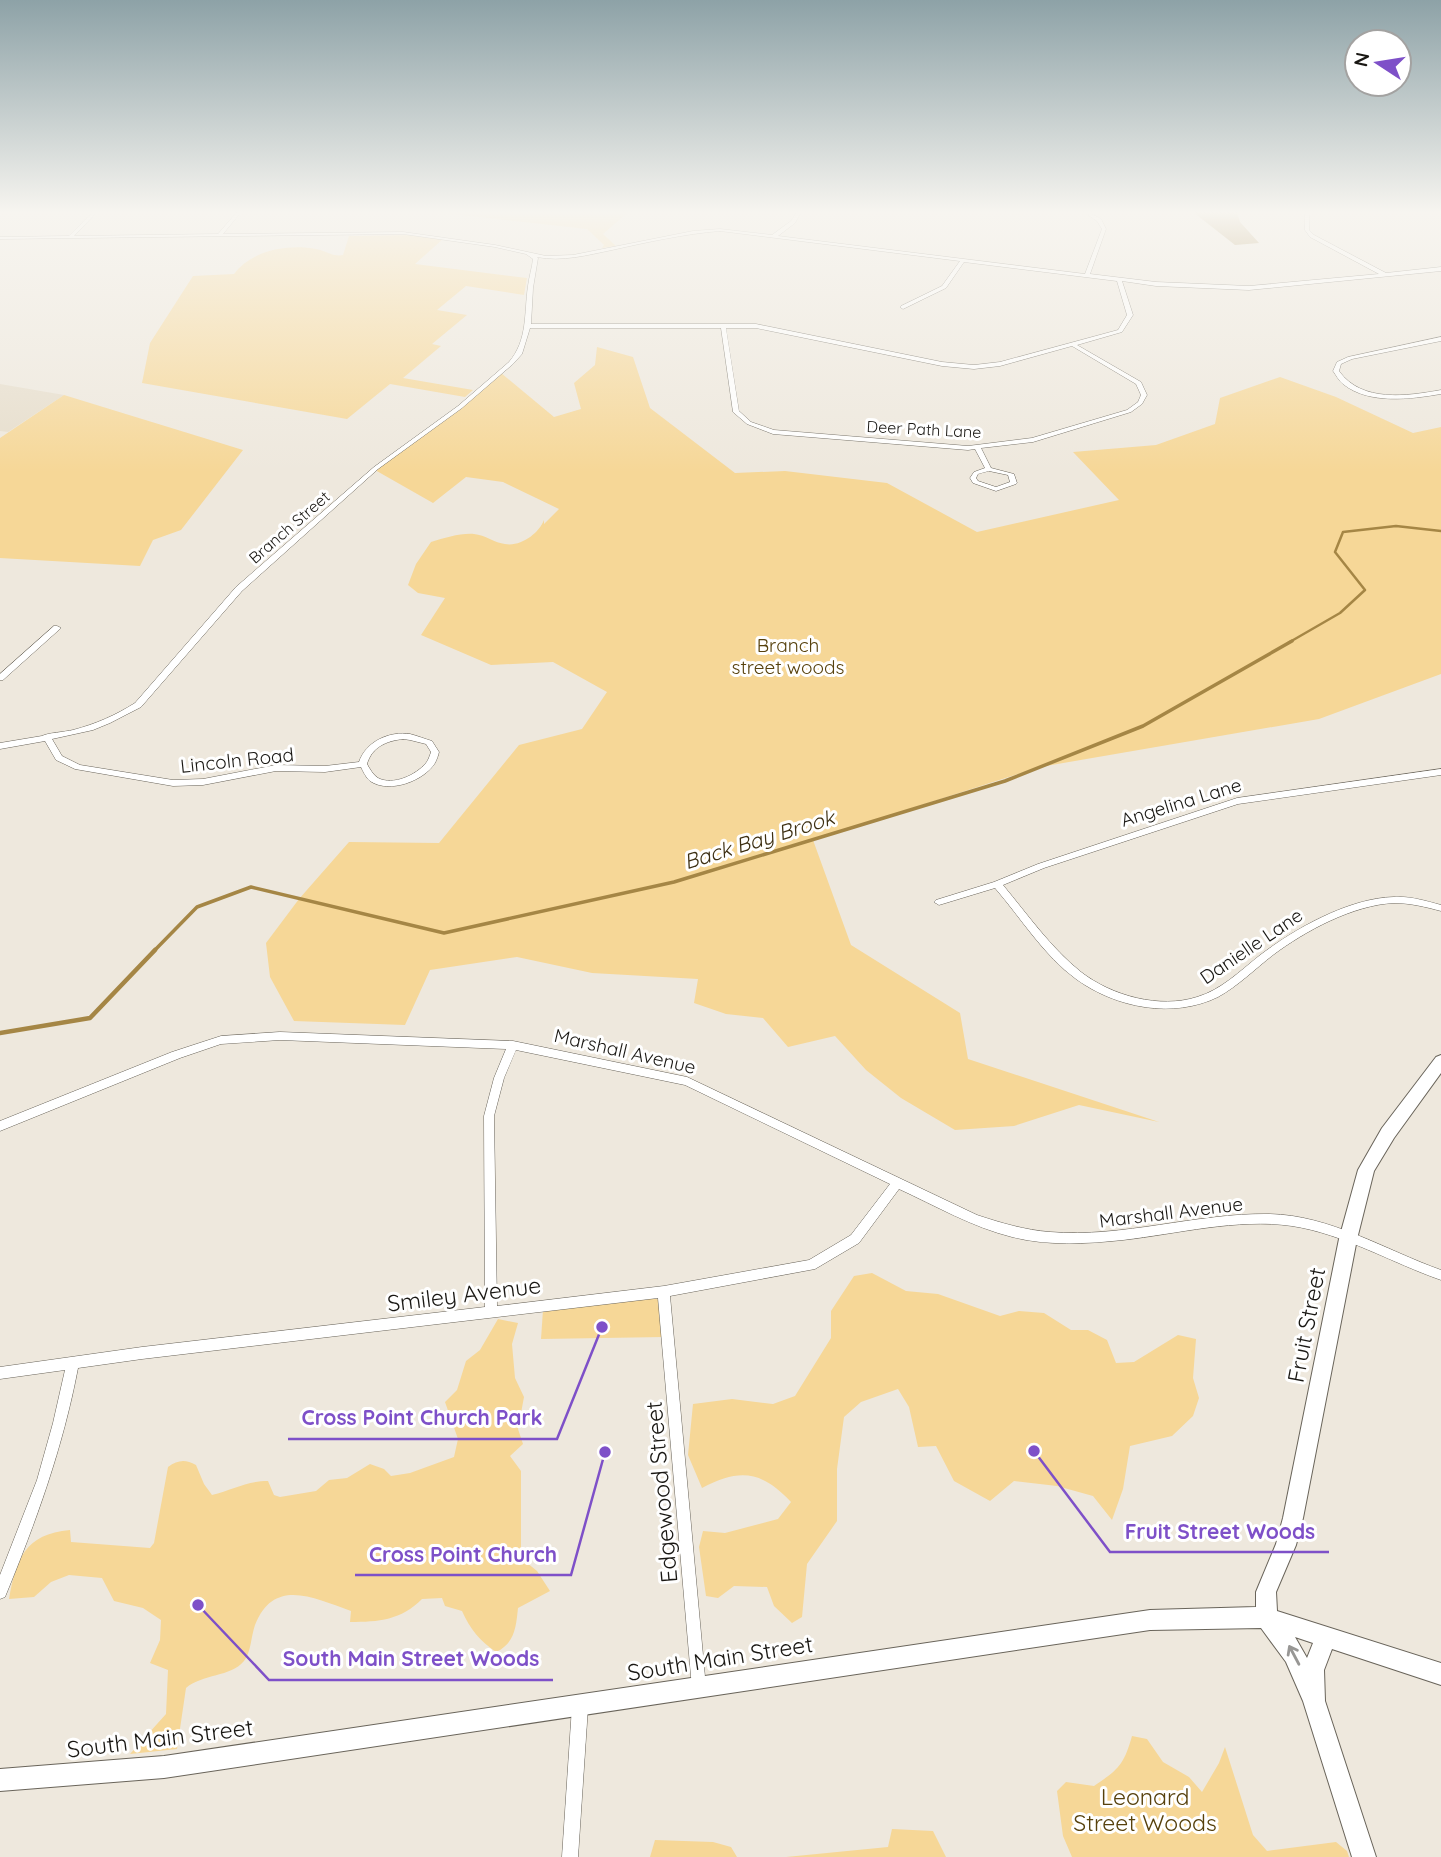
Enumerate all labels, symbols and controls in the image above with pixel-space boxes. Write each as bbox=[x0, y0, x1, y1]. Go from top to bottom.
north arrow bbox=[1343, 28, 1413, 98]
text: N bbox=[1348, 50, 1375, 69]
street label: Deer Path Lane bbox=[866, 416, 982, 442]
street label: Branch Street bbox=[244, 486, 334, 568]
park label: Branch street woods bbox=[731, 633, 845, 679]
street label: Lincoln Road bbox=[179, 742, 295, 778]
street label: Angelina Lane bbox=[1118, 772, 1244, 832]
water label: Back Bay Brook bbox=[681, 803, 839, 874]
street label: Danielle Lane bbox=[1195, 903, 1307, 989]
street label: Marshall Avenue bbox=[552, 1023, 698, 1079]
street label: Marshall Avenue bbox=[1098, 1191, 1244, 1233]
street label: Fruit Street bbox=[1281, 1265, 1331, 1385]
street label: Smiley Avenue bbox=[385, 1270, 543, 1318]
callout: Cross Point Church Park bbox=[288, 1397, 557, 1439]
street label: Edgewood Street bbox=[639, 1400, 683, 1584]
text: Cross Point Church Park bbox=[302, 1404, 543, 1430]
callout: Fruit Street Woods bbox=[1110, 1510, 1329, 1552]
text: Fruit Street Woods bbox=[1125, 1518, 1315, 1544]
callout: Cross Point Church bbox=[355, 1533, 571, 1575]
text: Cross Point Church bbox=[369, 1541, 557, 1567]
street label: South Main Street bbox=[625, 1629, 815, 1687]
callout: South Main Street Woods bbox=[269, 1638, 553, 1680]
text: South Main Street Woods bbox=[283, 1645, 539, 1671]
one-way arrow bbox=[1287, 1646, 1301, 1666]
street label: South Main Street bbox=[65, 1712, 255, 1764]
park label: Leonard Street Woods bbox=[1073, 1782, 1217, 1837]

